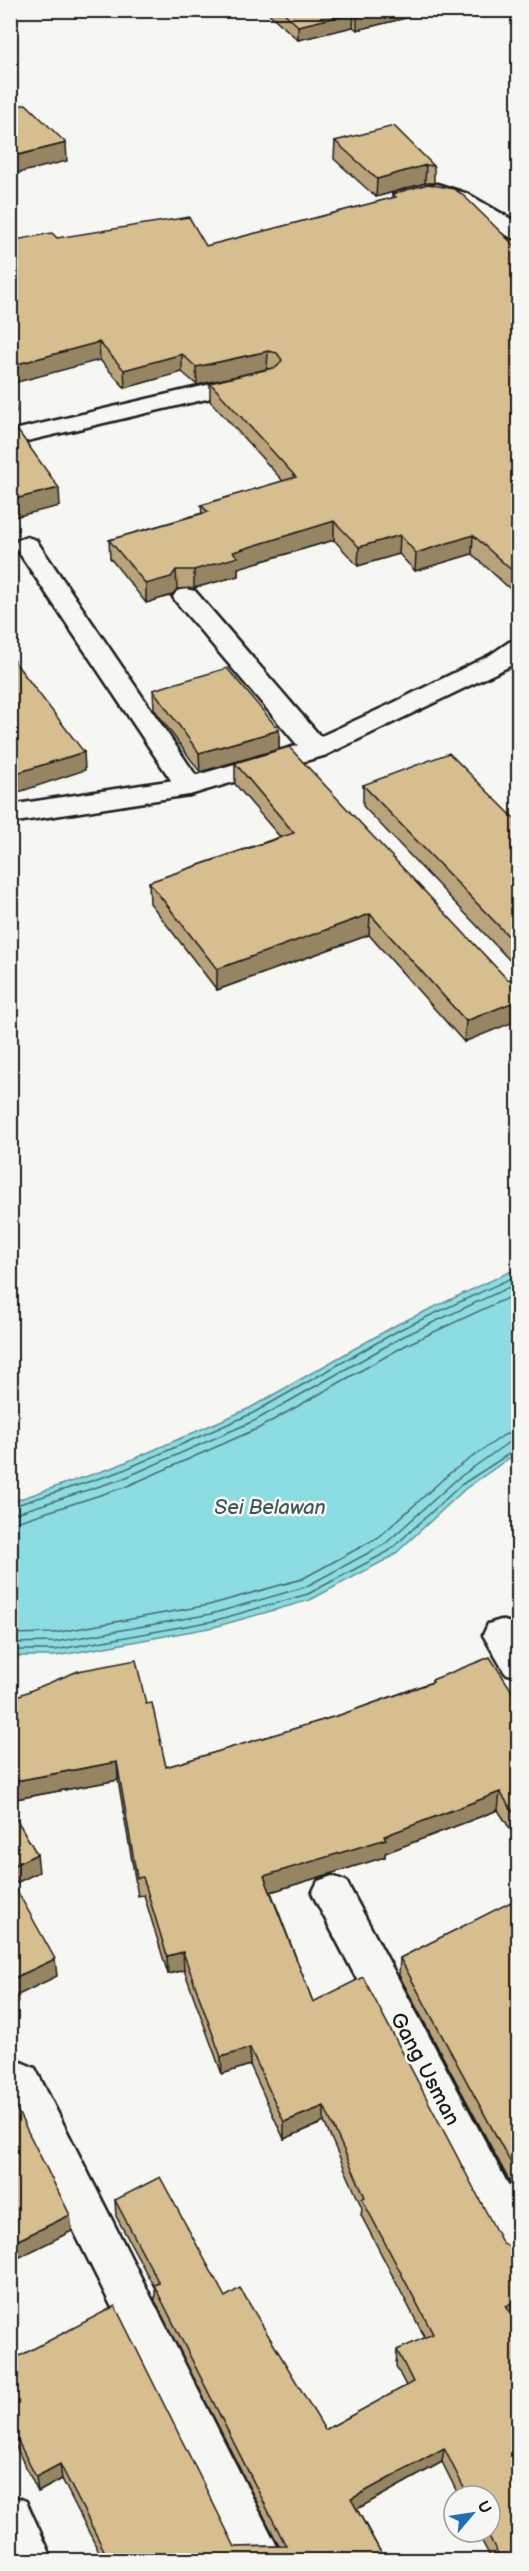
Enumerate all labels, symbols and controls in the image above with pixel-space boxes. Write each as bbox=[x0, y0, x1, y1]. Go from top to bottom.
water label: Sei Belawan bbox=[214, 1496, 326, 1520]
street label: Gang Usman bbox=[385, 2008, 465, 2130]
north arrow bbox=[442, 2484, 502, 2544]
text: U bbox=[473, 2498, 495, 2517]

